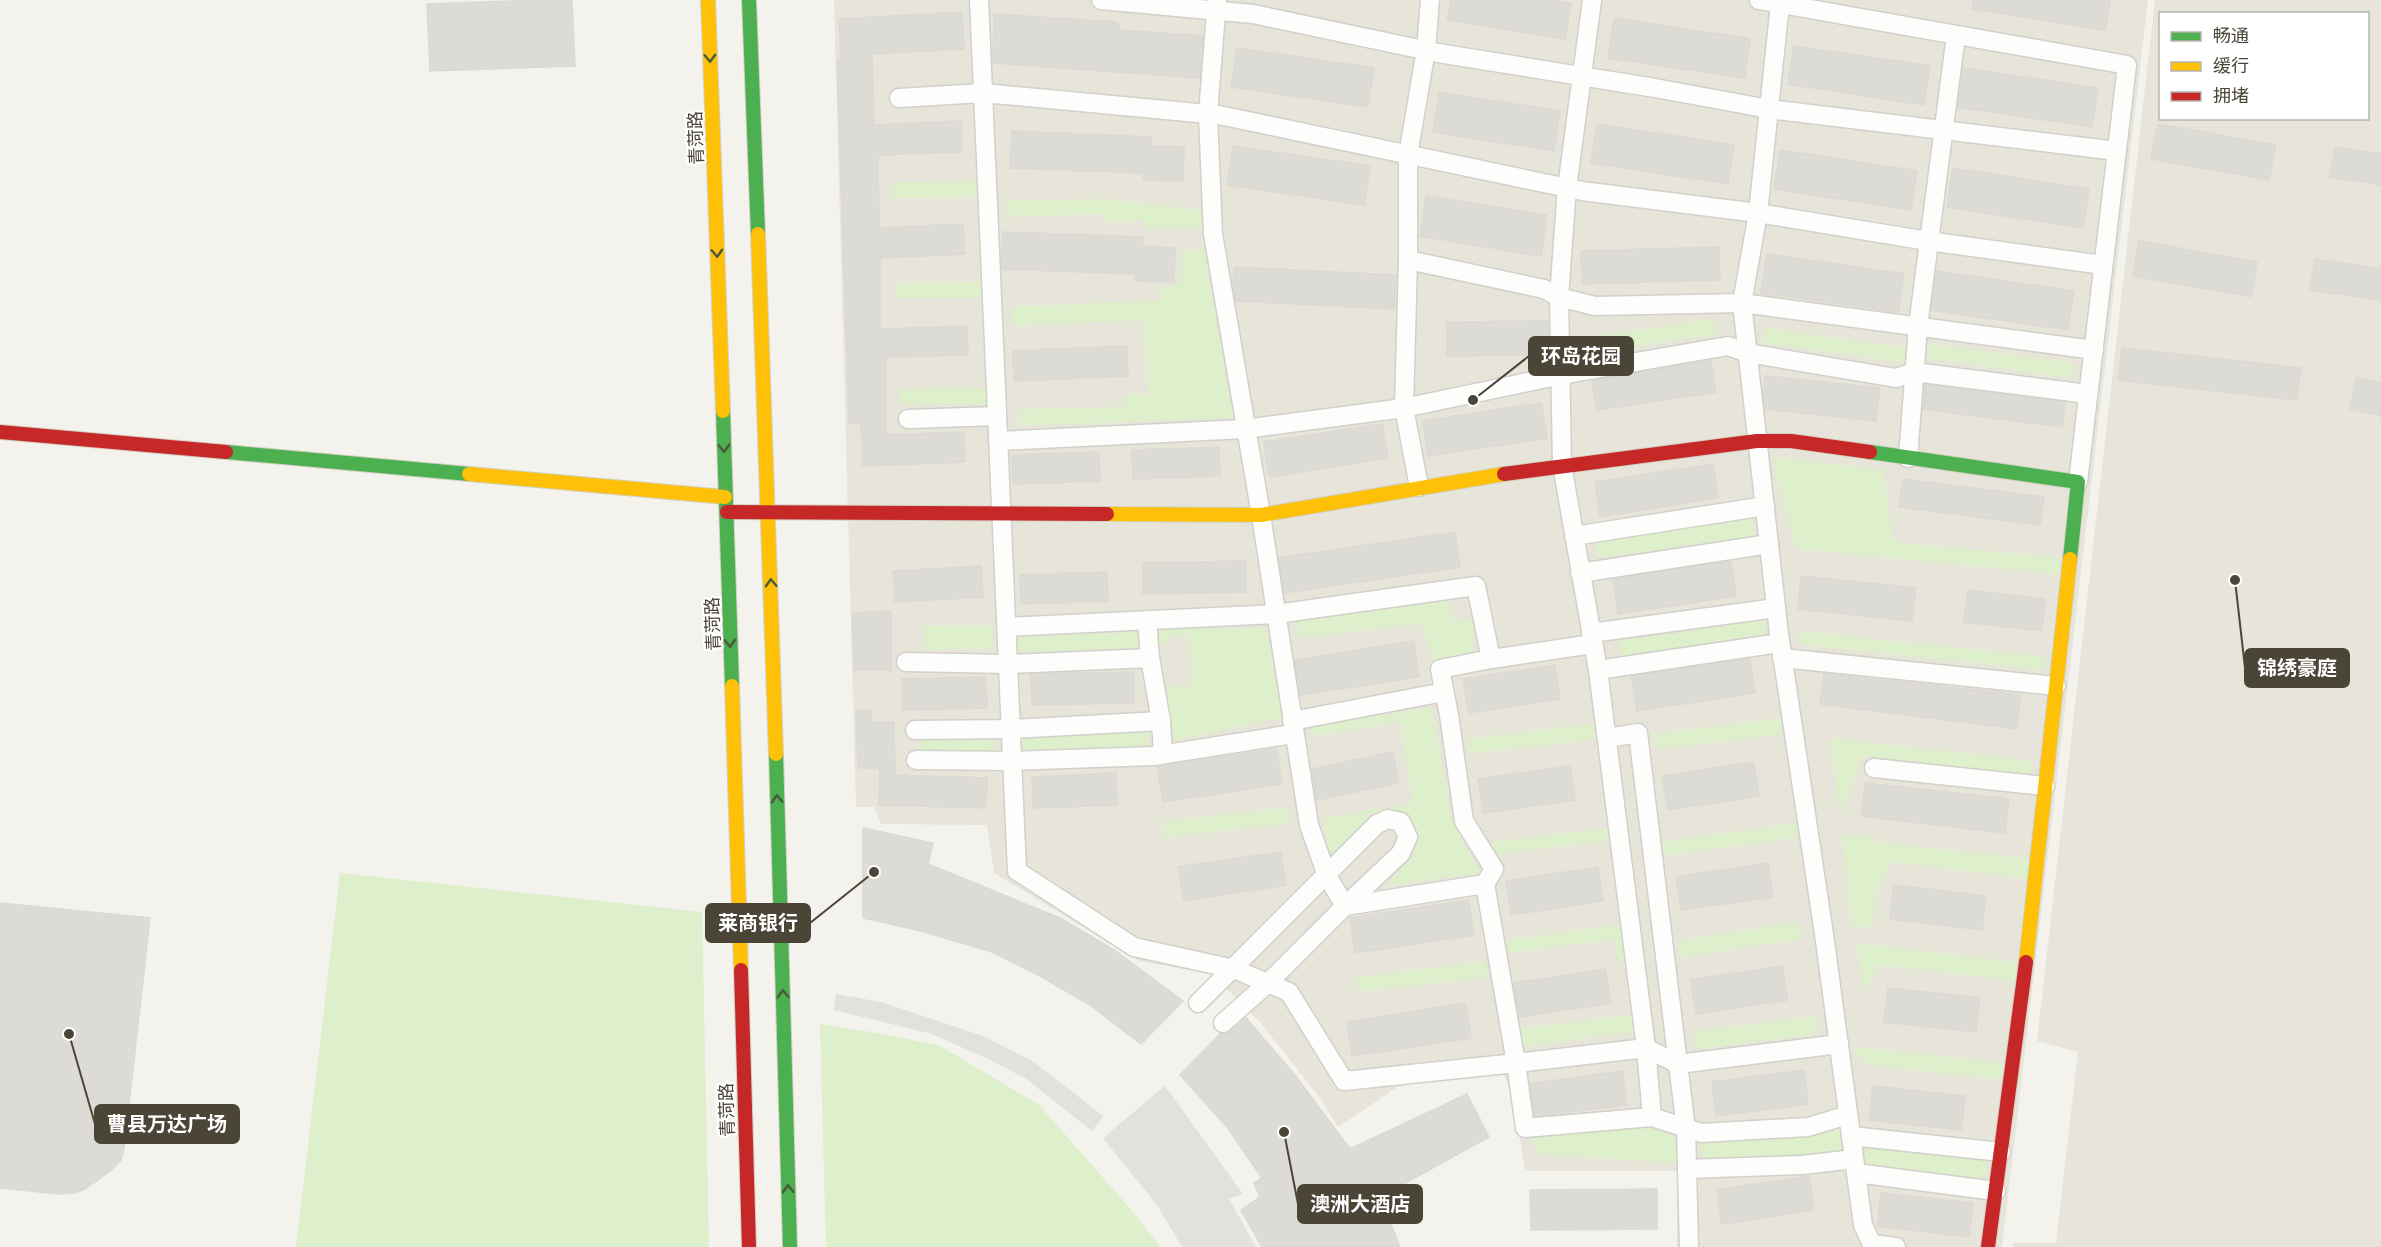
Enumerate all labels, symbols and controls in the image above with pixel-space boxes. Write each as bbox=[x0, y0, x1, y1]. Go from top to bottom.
legend bbox=[2159, 12, 2369, 120]
text: 畅通 bbox=[2213, 24, 2249, 46]
one-way arrow bbox=[704, 54, 717, 63]
text: 缓行 bbox=[2213, 54, 2249, 76]
text: 拥堵 bbox=[2213, 84, 2249, 106]
street label: 青菏路 bbox=[683, 111, 707, 165]
one-way arrow bbox=[711, 249, 723, 258]
callout: 环岛花园 bbox=[1529, 337, 1633, 375]
text: 环岛花园 bbox=[1541, 343, 1621, 367]
one-way arrow bbox=[717, 444, 730, 453]
one-way arrow bbox=[765, 578, 777, 587]
street label: 青菏路 bbox=[700, 597, 724, 651]
one-way arrow bbox=[724, 639, 737, 648]
callout: 锦绣豪庭 bbox=[2245, 649, 2349, 687]
text: 锦绣豪庭 bbox=[2257, 655, 2337, 679]
one-way arrow bbox=[771, 794, 783, 803]
callout: 莱商银行 bbox=[706, 904, 810, 942]
text: 莱商银行 bbox=[718, 910, 798, 934]
one-way arrow bbox=[776, 989, 789, 998]
street label: 青菏路 bbox=[714, 1083, 738, 1137]
callout: 曹县万达广场 bbox=[95, 1105, 239, 1143]
text: 曹县万达广场 bbox=[107, 1111, 227, 1135]
one-way arrow bbox=[782, 1184, 795, 1193]
callout: 澳洲大酒店 bbox=[1298, 1185, 1422, 1223]
text: 澳洲大酒店 bbox=[1310, 1191, 1410, 1215]

